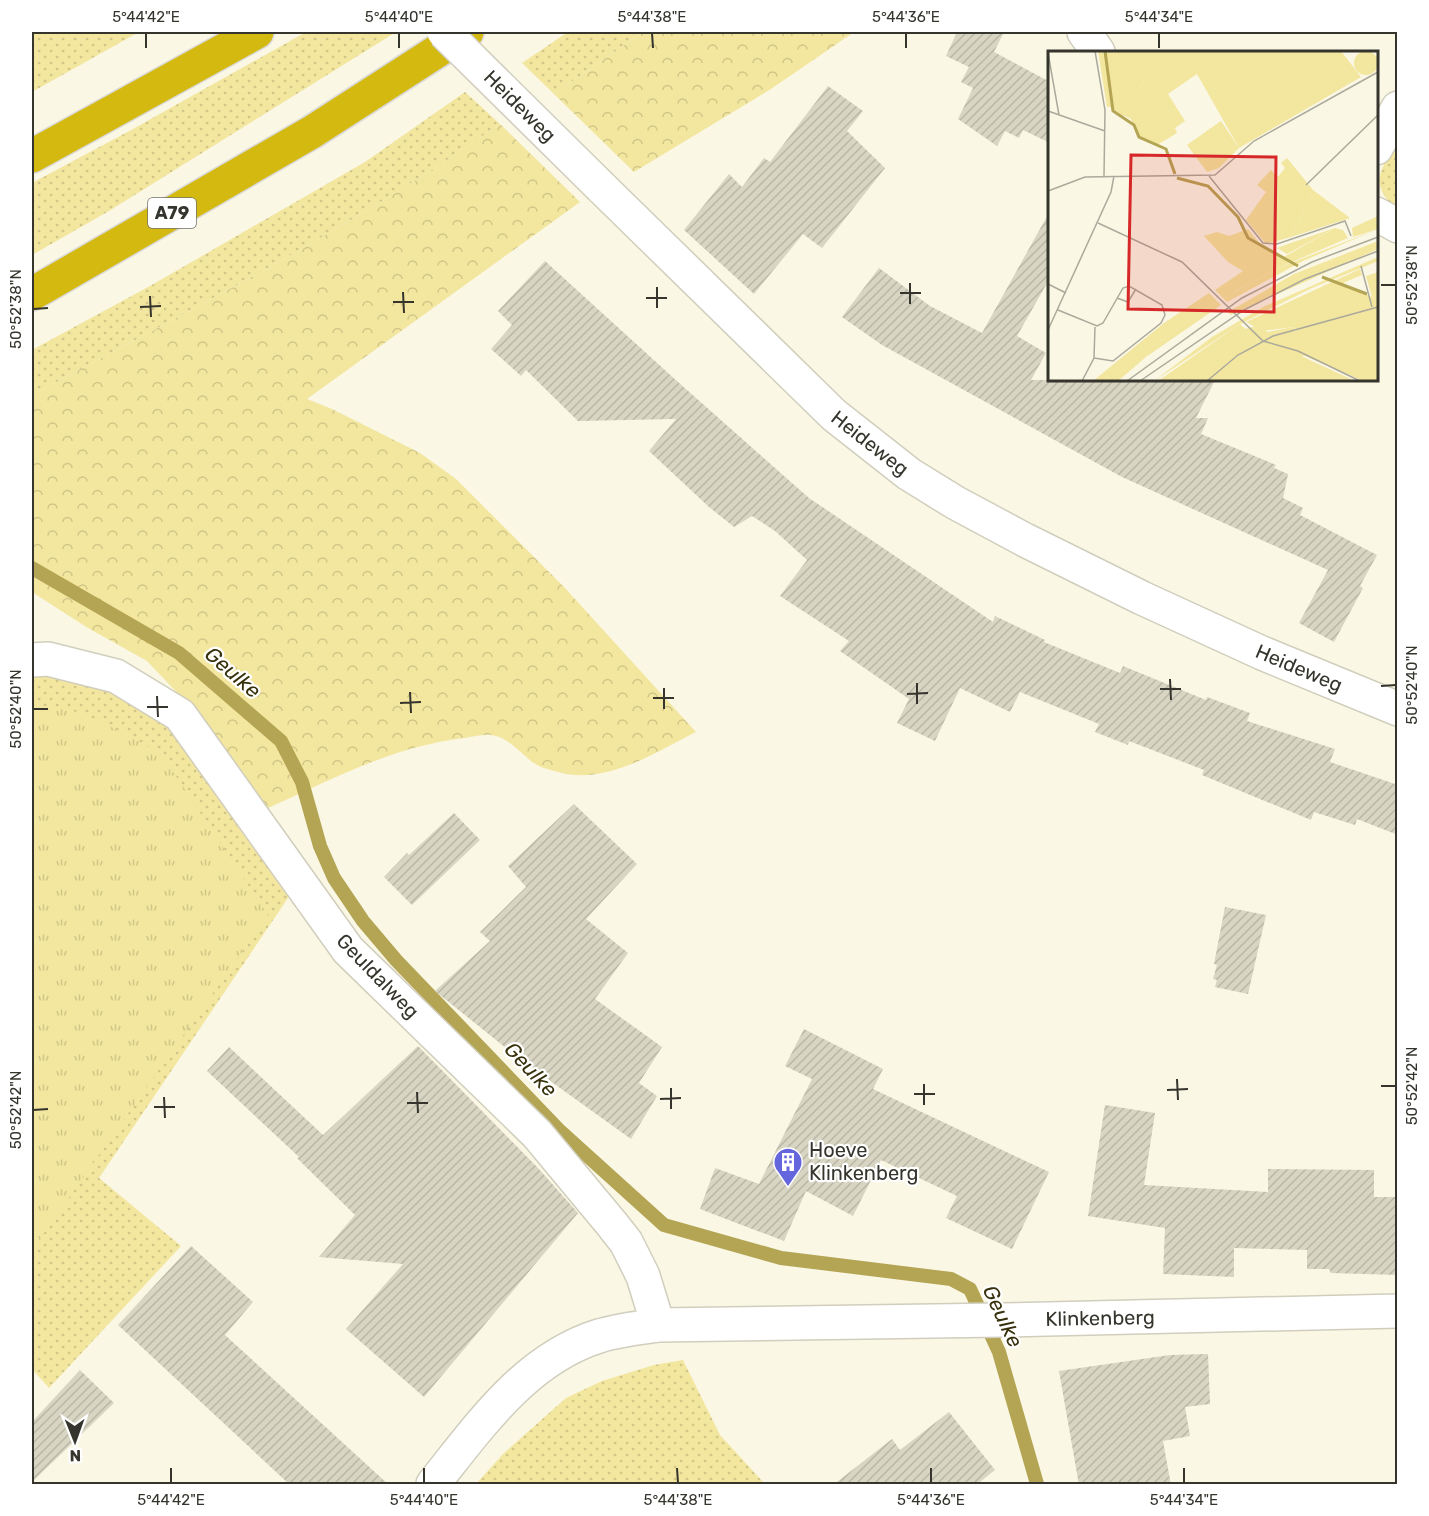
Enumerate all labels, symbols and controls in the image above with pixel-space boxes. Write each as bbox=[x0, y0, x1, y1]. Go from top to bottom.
text: 5°44'42"E bbox=[112, 8, 180, 26]
text: 5°44'40"E bbox=[365, 8, 433, 26]
text: 5°44'38"E bbox=[618, 8, 686, 26]
text: 5°44'36"E bbox=[872, 8, 940, 26]
text: 5°44'34"E bbox=[1125, 8, 1193, 26]
inset map bbox=[1048, 51, 1378, 381]
street label: Heideweg bbox=[479, 65, 561, 147]
road number: A79 bbox=[148, 198, 196, 228]
text: 50°52'38"N bbox=[1403, 245, 1421, 325]
text: 50°52'38"N bbox=[7, 269, 25, 349]
street label: Heideweg bbox=[826, 405, 914, 481]
street label: Heideweg bbox=[1252, 639, 1346, 697]
water label: Geulke bbox=[200, 641, 266, 703]
text: 50°52'40"N bbox=[1403, 645, 1421, 725]
text: 50°52'40"N bbox=[7, 669, 25, 749]
street label: Geuldalweg bbox=[332, 929, 424, 1023]
water label: Geulke bbox=[499, 1036, 563, 1102]
text: 50°52'42"N bbox=[1403, 1047, 1421, 1125]
text: 50°52'42"N bbox=[7, 1071, 25, 1149]
place label: Hoeve Klinkenberg bbox=[809, 1138, 918, 1185]
building icon: Hoeve Klinkenberg bbox=[772, 1146, 804, 1188]
water label: Geulke bbox=[978, 1281, 1028, 1351]
street label: Klinkenberg bbox=[1045, 1305, 1155, 1331]
north arrow bbox=[45, 1411, 105, 1471]
text: N bbox=[69, 1446, 81, 1465]
text: 5°44'42"E bbox=[137, 1491, 205, 1509]
text: 5°44'40"E bbox=[390, 1491, 458, 1509]
text: 5°44'38"E bbox=[644, 1491, 712, 1509]
text: 5°44'36"E bbox=[897, 1491, 965, 1509]
text: 5°44'34"E bbox=[1150, 1491, 1218, 1509]

